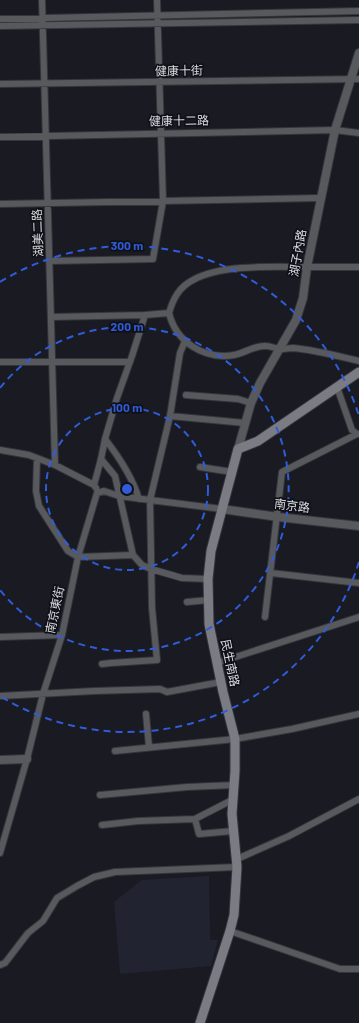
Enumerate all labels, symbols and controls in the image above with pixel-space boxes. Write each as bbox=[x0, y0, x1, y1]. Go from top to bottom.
street label: 健康十街 bbox=[155, 63, 203, 77]
street label: 健康十二路 bbox=[149, 112, 209, 128]
street label: 湖美二路 bbox=[29, 209, 45, 257]
street label: 湖子內路 bbox=[286, 228, 308, 278]
text: 300 m bbox=[111, 238, 143, 252]
text: 200 m bbox=[111, 319, 143, 333]
text: 100 m bbox=[112, 400, 142, 414]
centre of rings bbox=[120, 482, 134, 496]
street label: 南京路 bbox=[273, 496, 311, 514]
street label: 南京東街 bbox=[42, 585, 66, 635]
street label: 民生南路 bbox=[219, 638, 243, 688]

